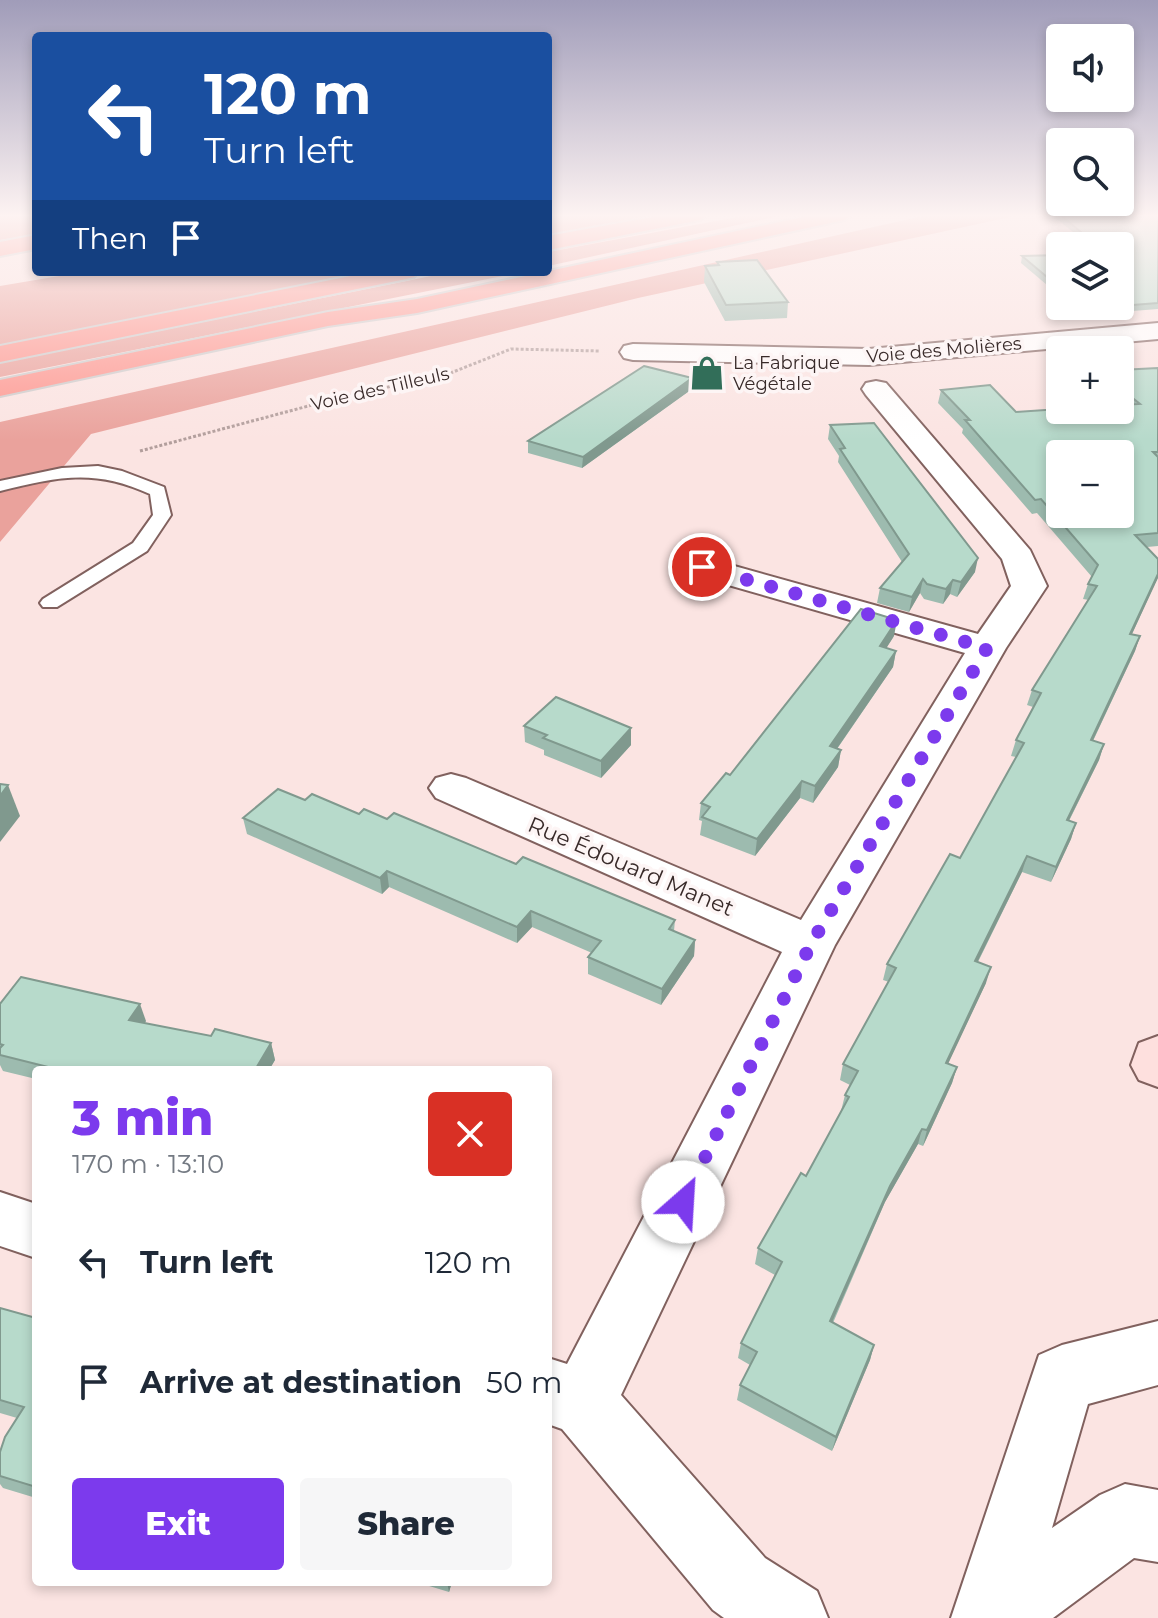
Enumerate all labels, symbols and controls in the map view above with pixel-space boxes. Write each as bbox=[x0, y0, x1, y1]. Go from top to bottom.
map controls bbox=[1046, 24, 1134, 528]
button: sound bbox=[1046, 24, 1134, 112]
text: 120 m bbox=[204, 60, 372, 128]
icon: left bbox=[72, 64, 176, 168]
text: Turn left bbox=[204, 128, 355, 172]
button: search bbox=[1046, 128, 1134, 216]
icon: arrive bbox=[164, 216, 208, 260]
text: Then bbox=[72, 220, 148, 257]
button: layers bbox=[1046, 232, 1134, 320]
street label: Voie des Molières bbox=[866, 332, 1023, 368]
button: + bbox=[1046, 336, 1134, 424]
place label: La Fabrique Végétale bbox=[733, 352, 840, 395]
shop icon: La Fabrique Végétale bbox=[688, 354, 726, 392]
street label: Voie des Tilleuls bbox=[309, 362, 452, 416]
button: − bbox=[1046, 440, 1134, 528]
pin bbox=[668, 533, 736, 601]
icon: arrive bbox=[680, 545, 724, 589]
street label: Rue Édouard Manet bbox=[524, 811, 738, 922]
text: 3 min bbox=[72, 1089, 214, 1147]
button: close bbox=[428, 1092, 512, 1176]
text: 170 m · 13:10 bbox=[72, 1148, 224, 1180]
position arrow bbox=[641, 1160, 725, 1244]
icon: left bbox=[72, 1240, 116, 1284]
text: Turn left bbox=[140, 1244, 273, 1281]
text: 120 m bbox=[425, 1244, 512, 1281]
icon: arrive bbox=[72, 1360, 116, 1404]
text: Arrive at destination bbox=[140, 1364, 462, 1401]
text: 50 m bbox=[486, 1364, 563, 1401]
button: Exit bbox=[72, 1478, 284, 1570]
button: Share bbox=[300, 1478, 512, 1570]

